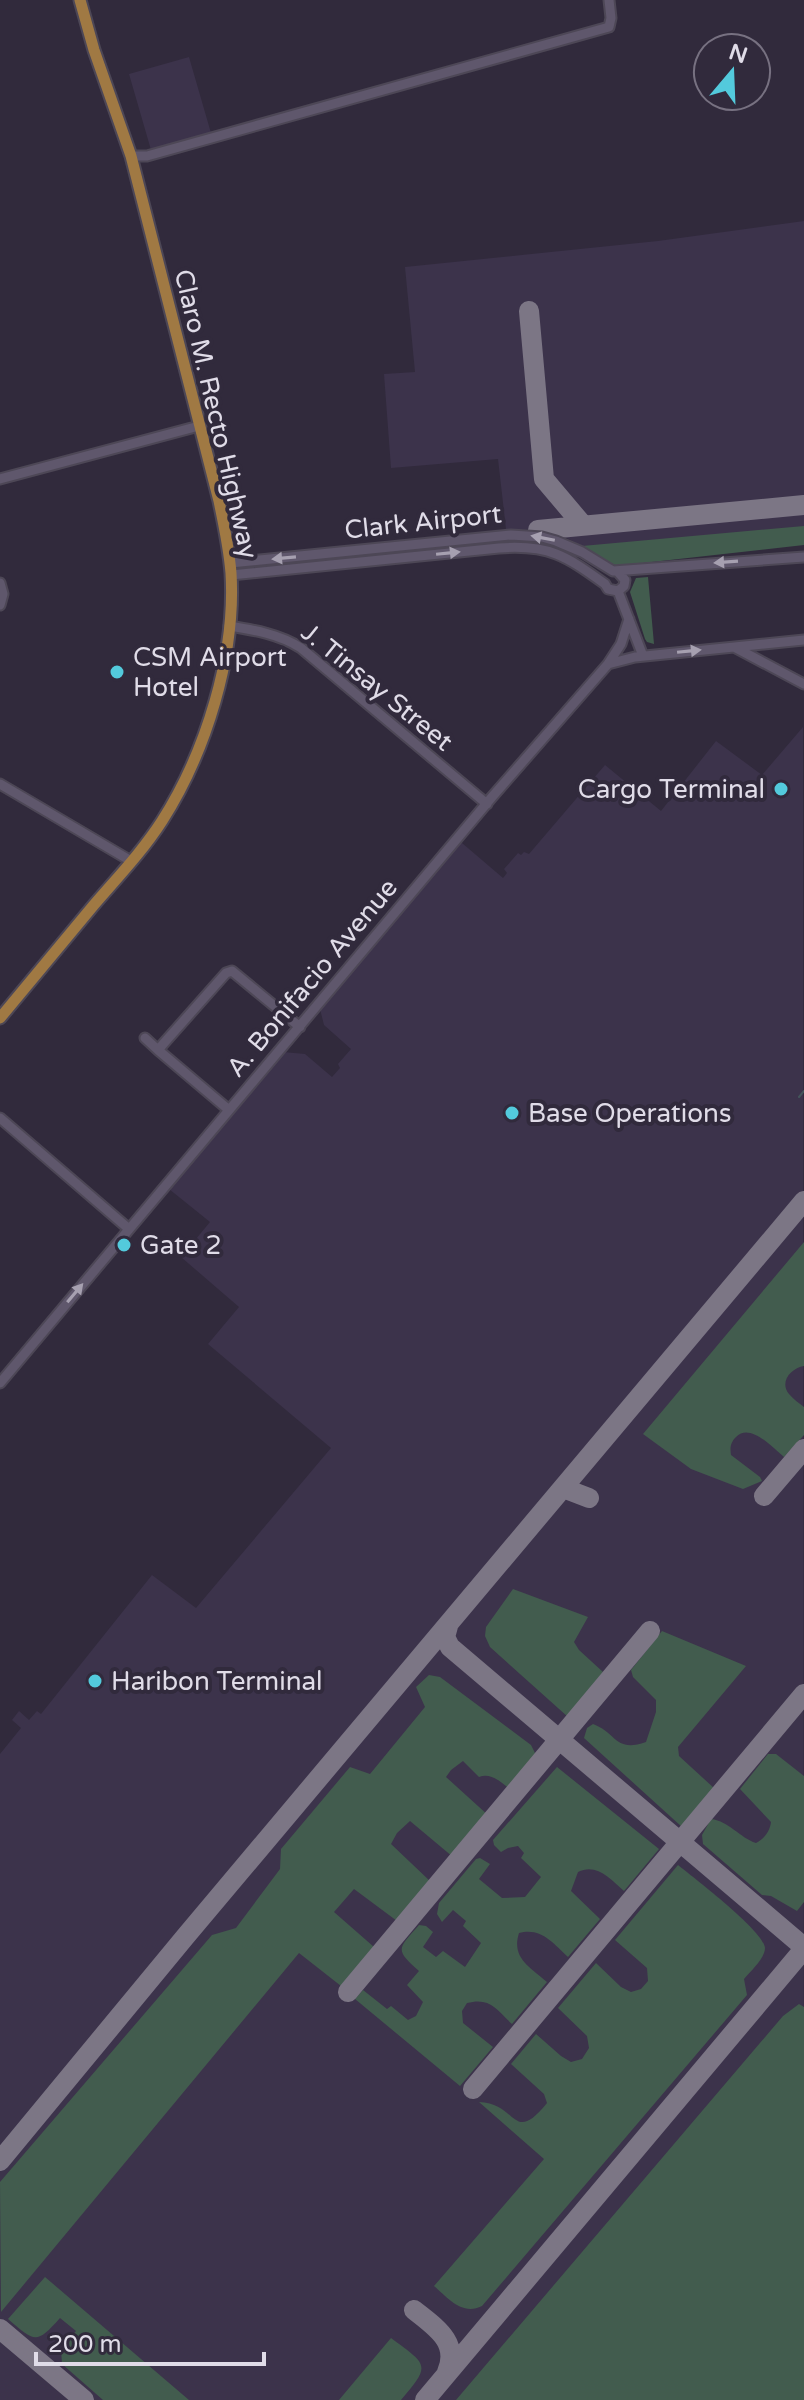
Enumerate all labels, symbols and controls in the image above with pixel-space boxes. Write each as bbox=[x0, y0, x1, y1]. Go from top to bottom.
north arrow bbox=[692, 32, 772, 112]
text: N bbox=[726, 39, 751, 69]
street label: Claro M. Recto Highway bbox=[168, 266, 264, 562]
street label: Clark Airport bbox=[343, 498, 503, 546]
one-way arrow bbox=[530, 532, 555, 544]
one-way arrow bbox=[436, 547, 461, 560]
one-way arrow bbox=[271, 552, 296, 565]
one-way arrow bbox=[713, 556, 738, 569]
street label: J. Tinsay Street bbox=[295, 617, 459, 757]
place label: CSM Airport Hotel bbox=[133, 642, 287, 703]
one-way arrow bbox=[677, 645, 702, 658]
marker: CSM Airport Hotel bbox=[108, 663, 126, 681]
place label: Cargo Terminal bbox=[578, 774, 765, 805]
marker: Cargo Terminal bbox=[772, 780, 790, 798]
street label: A. Bonifacio Avenue bbox=[220, 873, 404, 1083]
place label: Base Operations bbox=[528, 1098, 731, 1129]
marker: Base Operations bbox=[503, 1104, 521, 1122]
place label: Gate 2 bbox=[140, 1230, 222, 1261]
marker: Gate 2 bbox=[115, 1236, 133, 1254]
one-way arrow bbox=[66, 1283, 83, 1303]
place label: Haribon Terminal bbox=[111, 1666, 323, 1697]
marker: Haribon Terminal bbox=[86, 1672, 104, 1690]
scale bar bbox=[36, 2316, 264, 2366]
text: 200 m bbox=[48, 2330, 122, 2359]

